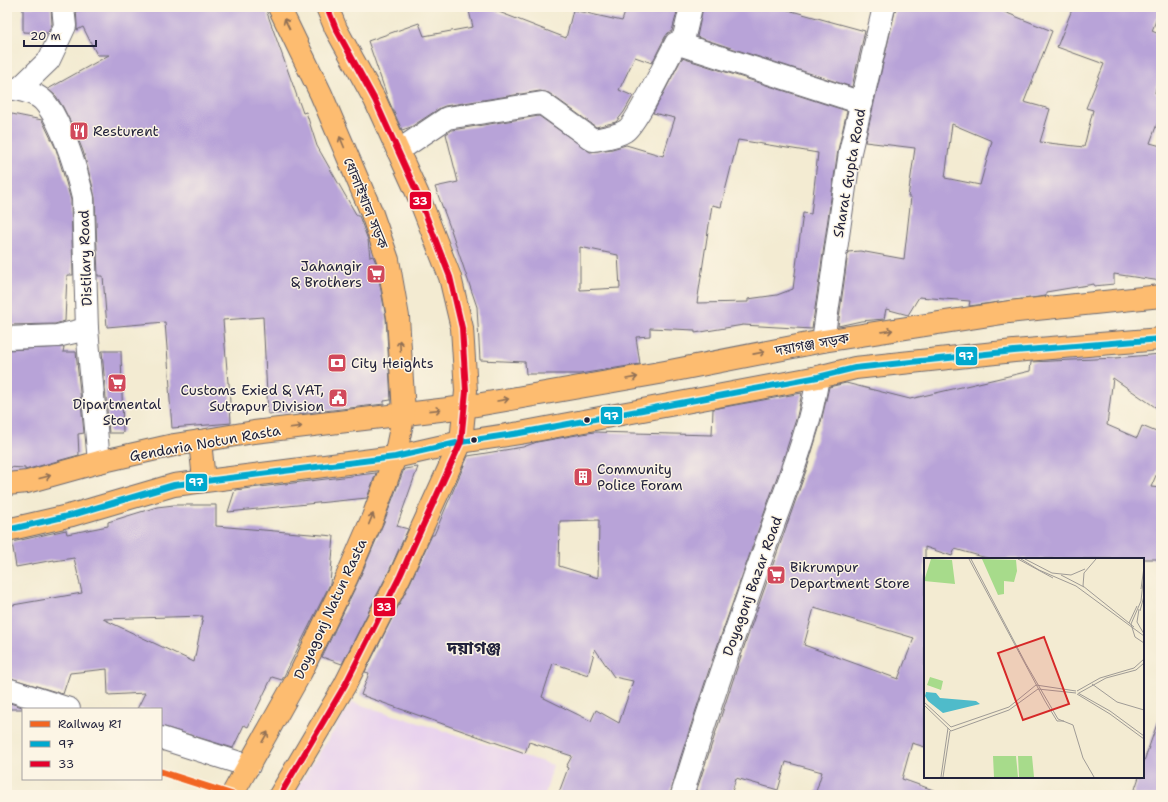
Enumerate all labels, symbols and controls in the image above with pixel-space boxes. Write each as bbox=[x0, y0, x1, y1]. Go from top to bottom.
one-way arrow bbox=[283, 18, 290, 30]
scale bar bbox=[24, 22, 96, 48]
text: 20 m bbox=[30, 28, 61, 44]
street label: Sharat Gupta Road bbox=[829, 107, 869, 239]
restaurant icon: Resturent bbox=[68, 120, 90, 142]
place label: Resturent bbox=[93, 122, 159, 140]
one-way arrow bbox=[337, 137, 345, 149]
street label: ধোলাইখাল সড়ক bbox=[340, 155, 393, 252]
line badge: 33 bbox=[409, 191, 432, 210]
text: 33 bbox=[412, 194, 428, 209]
street label: Distilary Road bbox=[74, 209, 96, 306]
place label: Jahangir & Brothers bbox=[291, 257, 362, 291]
supermarket icon: Jahangir & Brothers bbox=[365, 263, 387, 285]
one-way arrow bbox=[880, 327, 893, 335]
street label: দয়াগঞ্জ সড়ক bbox=[773, 329, 851, 360]
one-way arrow bbox=[396, 340, 403, 353]
line badge: 97 bbox=[955, 346, 978, 366]
one-way arrow bbox=[752, 349, 765, 357]
text: 97 bbox=[958, 349, 974, 364]
bank icon: City Heights bbox=[326, 352, 348, 374]
place label: City Heights bbox=[351, 354, 434, 372]
supermarket icon: Dipartmental Stor bbox=[106, 372, 128, 394]
one-way arrow bbox=[625, 374, 638, 382]
place label: Customs Exied & VAT, Sutrapur Division bbox=[181, 381, 324, 415]
public building icon: Customs Exied & VAT, Sutrapur Division bbox=[327, 387, 349, 409]
place label: Dipartmental Stor bbox=[73, 395, 162, 429]
one-way arrow bbox=[497, 396, 510, 404]
one-way arrow bbox=[428, 406, 441, 414]
line badge: 97 bbox=[600, 406, 623, 425]
text: 97 bbox=[603, 409, 619, 424]
unlabelled marker bbox=[582, 415, 592, 425]
street label: Gendaria Notun Rasta bbox=[128, 421, 282, 465]
one-way arrow bbox=[289, 423, 302, 431]
unlabelled marker bbox=[469, 435, 479, 445]
place label: Community Police Foram bbox=[597, 460, 683, 494]
building icon: Community Police Foram bbox=[572, 466, 594, 488]
one-way arrow bbox=[38, 473, 51, 480]
line badge: 97 bbox=[185, 473, 208, 492]
text: 97 bbox=[188, 475, 204, 490]
street label: Doyagonj Bazar Road bbox=[718, 513, 786, 658]
one-way arrow bbox=[368, 514, 376, 526]
street label: Doyagonj Natun Rasta bbox=[289, 535, 371, 682]
place label: Bikrumpur Department Store bbox=[790, 558, 910, 592]
inset map bbox=[924, 558, 1144, 778]
supermarket icon: Bikrumpur Department Store bbox=[765, 564, 787, 586]
line badge: 33 bbox=[373, 597, 396, 617]
text: 33 bbox=[376, 600, 392, 615]
district label: দয়াগঞ্জ bbox=[446, 636, 501, 660]
legend bbox=[22, 708, 162, 780]
text: Railway R1 bbox=[58, 716, 122, 732]
one-way arrow bbox=[262, 731, 269, 743]
text: 97 bbox=[58, 736, 74, 752]
text: 33 bbox=[58, 756, 74, 772]

